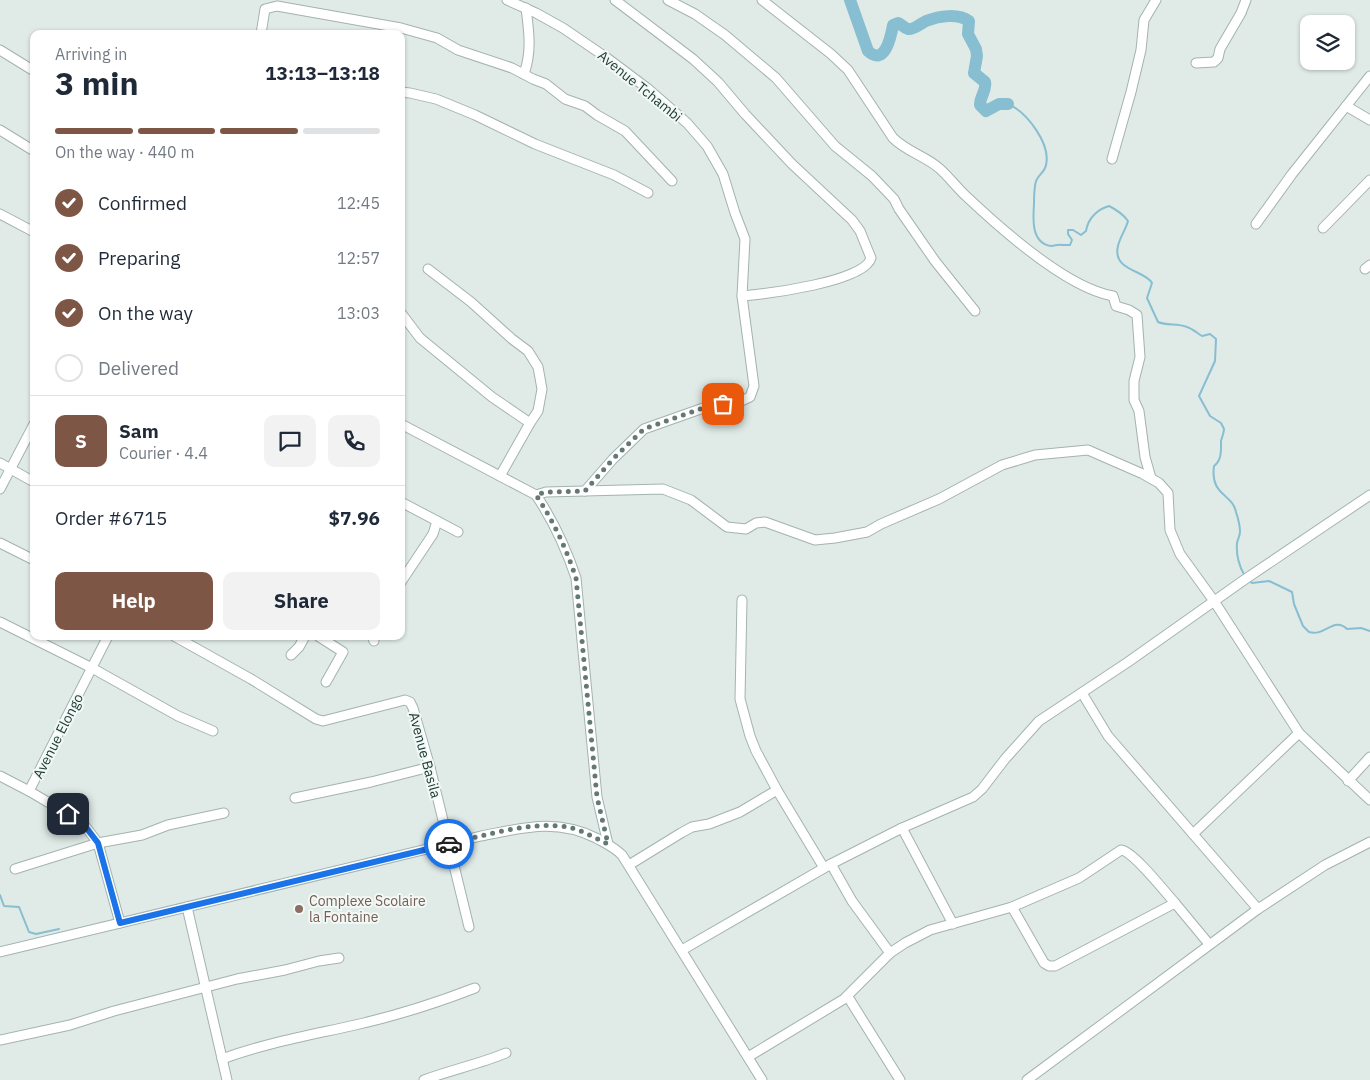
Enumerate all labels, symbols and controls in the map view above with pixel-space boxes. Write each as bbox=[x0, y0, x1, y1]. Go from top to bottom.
map controls bbox=[1300, 15, 1355, 70]
button: layers bbox=[1300, 15, 1355, 70]
text: Arriving in bbox=[55, 44, 127, 64]
street label: Avenue Tchambi bbox=[594, 46, 686, 126]
text: 13:13–13:18 bbox=[265, 61, 380, 85]
text: 3 min bbox=[55, 62, 139, 104]
text: On the way · 440 m bbox=[55, 142, 194, 162]
icon: check bbox=[55, 189, 83, 217]
text: Confirmed bbox=[98, 191, 187, 215]
text: 12:45 bbox=[337, 193, 380, 213]
icon: check bbox=[55, 244, 83, 272]
text: Preparing bbox=[98, 246, 180, 270]
text: 12:57 bbox=[337, 248, 380, 268]
icon: check bbox=[55, 299, 83, 327]
text: On the way bbox=[98, 301, 193, 325]
text: 13:03 bbox=[337, 303, 380, 323]
text: Delivered bbox=[98, 356, 179, 380]
pin bbox=[702, 383, 744, 425]
icon: bag bbox=[709, 390, 737, 418]
button: chat bbox=[264, 415, 316, 467]
button: phone bbox=[328, 415, 380, 467]
text: Sam bbox=[119, 419, 159, 443]
text: S bbox=[75, 429, 87, 453]
text: Courier · 4.4 bbox=[119, 443, 208, 463]
text: Order #6715 bbox=[55, 506, 167, 530]
text: $7.96 bbox=[328, 506, 380, 530]
button: Help bbox=[55, 572, 213, 630]
button: Share bbox=[223, 572, 380, 630]
street label: Avenue Elongo bbox=[29, 690, 87, 782]
street label: Avenue Basila bbox=[405, 710, 445, 800]
pin bbox=[47, 793, 89, 835]
icon: home bbox=[54, 800, 82, 828]
courier bbox=[424, 819, 474, 869]
icon: car bbox=[435, 830, 463, 858]
place label: Complexe Scolaire la Fontaine bbox=[309, 892, 426, 926]
marker: Complexe Scolaire la Fontaine bbox=[293, 903, 305, 915]

